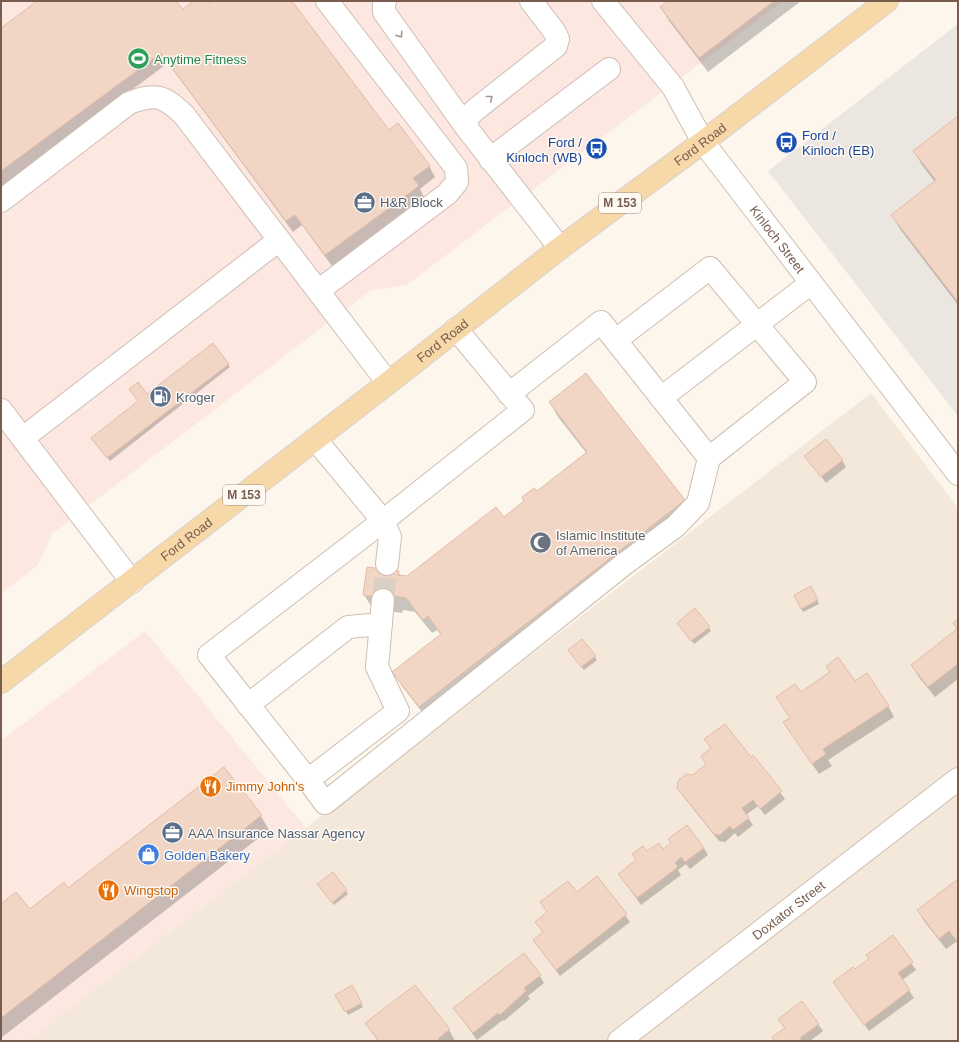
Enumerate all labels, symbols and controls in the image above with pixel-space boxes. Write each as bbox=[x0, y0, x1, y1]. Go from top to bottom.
one-way arrow bbox=[395, 30, 402, 37]
sports icon: Anytime Fitness bbox=[125, 46, 151, 72]
place label: Anytime Fitness bbox=[154, 52, 247, 67]
one-way arrow bbox=[485, 96, 492, 103]
street label: Ford Road bbox=[671, 120, 729, 169]
place label: Ford / Kinloch (EB) bbox=[802, 128, 874, 158]
bus stop icon: Ford / Kinloch (EB) bbox=[774, 129, 800, 155]
place label: Ford / Kinloch (WB) bbox=[506, 135, 582, 165]
bus stop icon: Ford / Kinloch (WB) bbox=[584, 136, 610, 162]
office icon: H&R Block bbox=[352, 189, 378, 215]
road number: M 153 bbox=[599, 193, 641, 213]
place label: H&R Block bbox=[380, 195, 443, 210]
street label: Kinloch Street bbox=[747, 202, 808, 276]
street label: Ford Road bbox=[413, 316, 471, 365]
fuel station icon: Kroger bbox=[148, 384, 174, 410]
place label: Kroger bbox=[176, 390, 216, 405]
road number: M 153 bbox=[223, 485, 265, 505]
street label: Ford Road bbox=[157, 514, 215, 564]
place label: Islamic Institute of America bbox=[556, 528, 646, 558]
mosque icon: Islamic Institute of America bbox=[528, 529, 554, 555]
restaurant icon: Jimmy John's bbox=[198, 773, 224, 799]
place label: Jimmy John's bbox=[226, 779, 305, 794]
office icon: AAA Insurance Nassar Agency bbox=[160, 820, 186, 846]
place label: AAA Insurance Nassar Agency bbox=[188, 826, 366, 841]
shop icon: Golden Bakery bbox=[136, 842, 162, 868]
place label: Golden Bakery bbox=[164, 848, 250, 863]
restaurant icon: Wingstop bbox=[96, 877, 122, 903]
street label: Doxtator Street bbox=[749, 877, 828, 943]
place label: Wingstop bbox=[124, 883, 178, 898]

